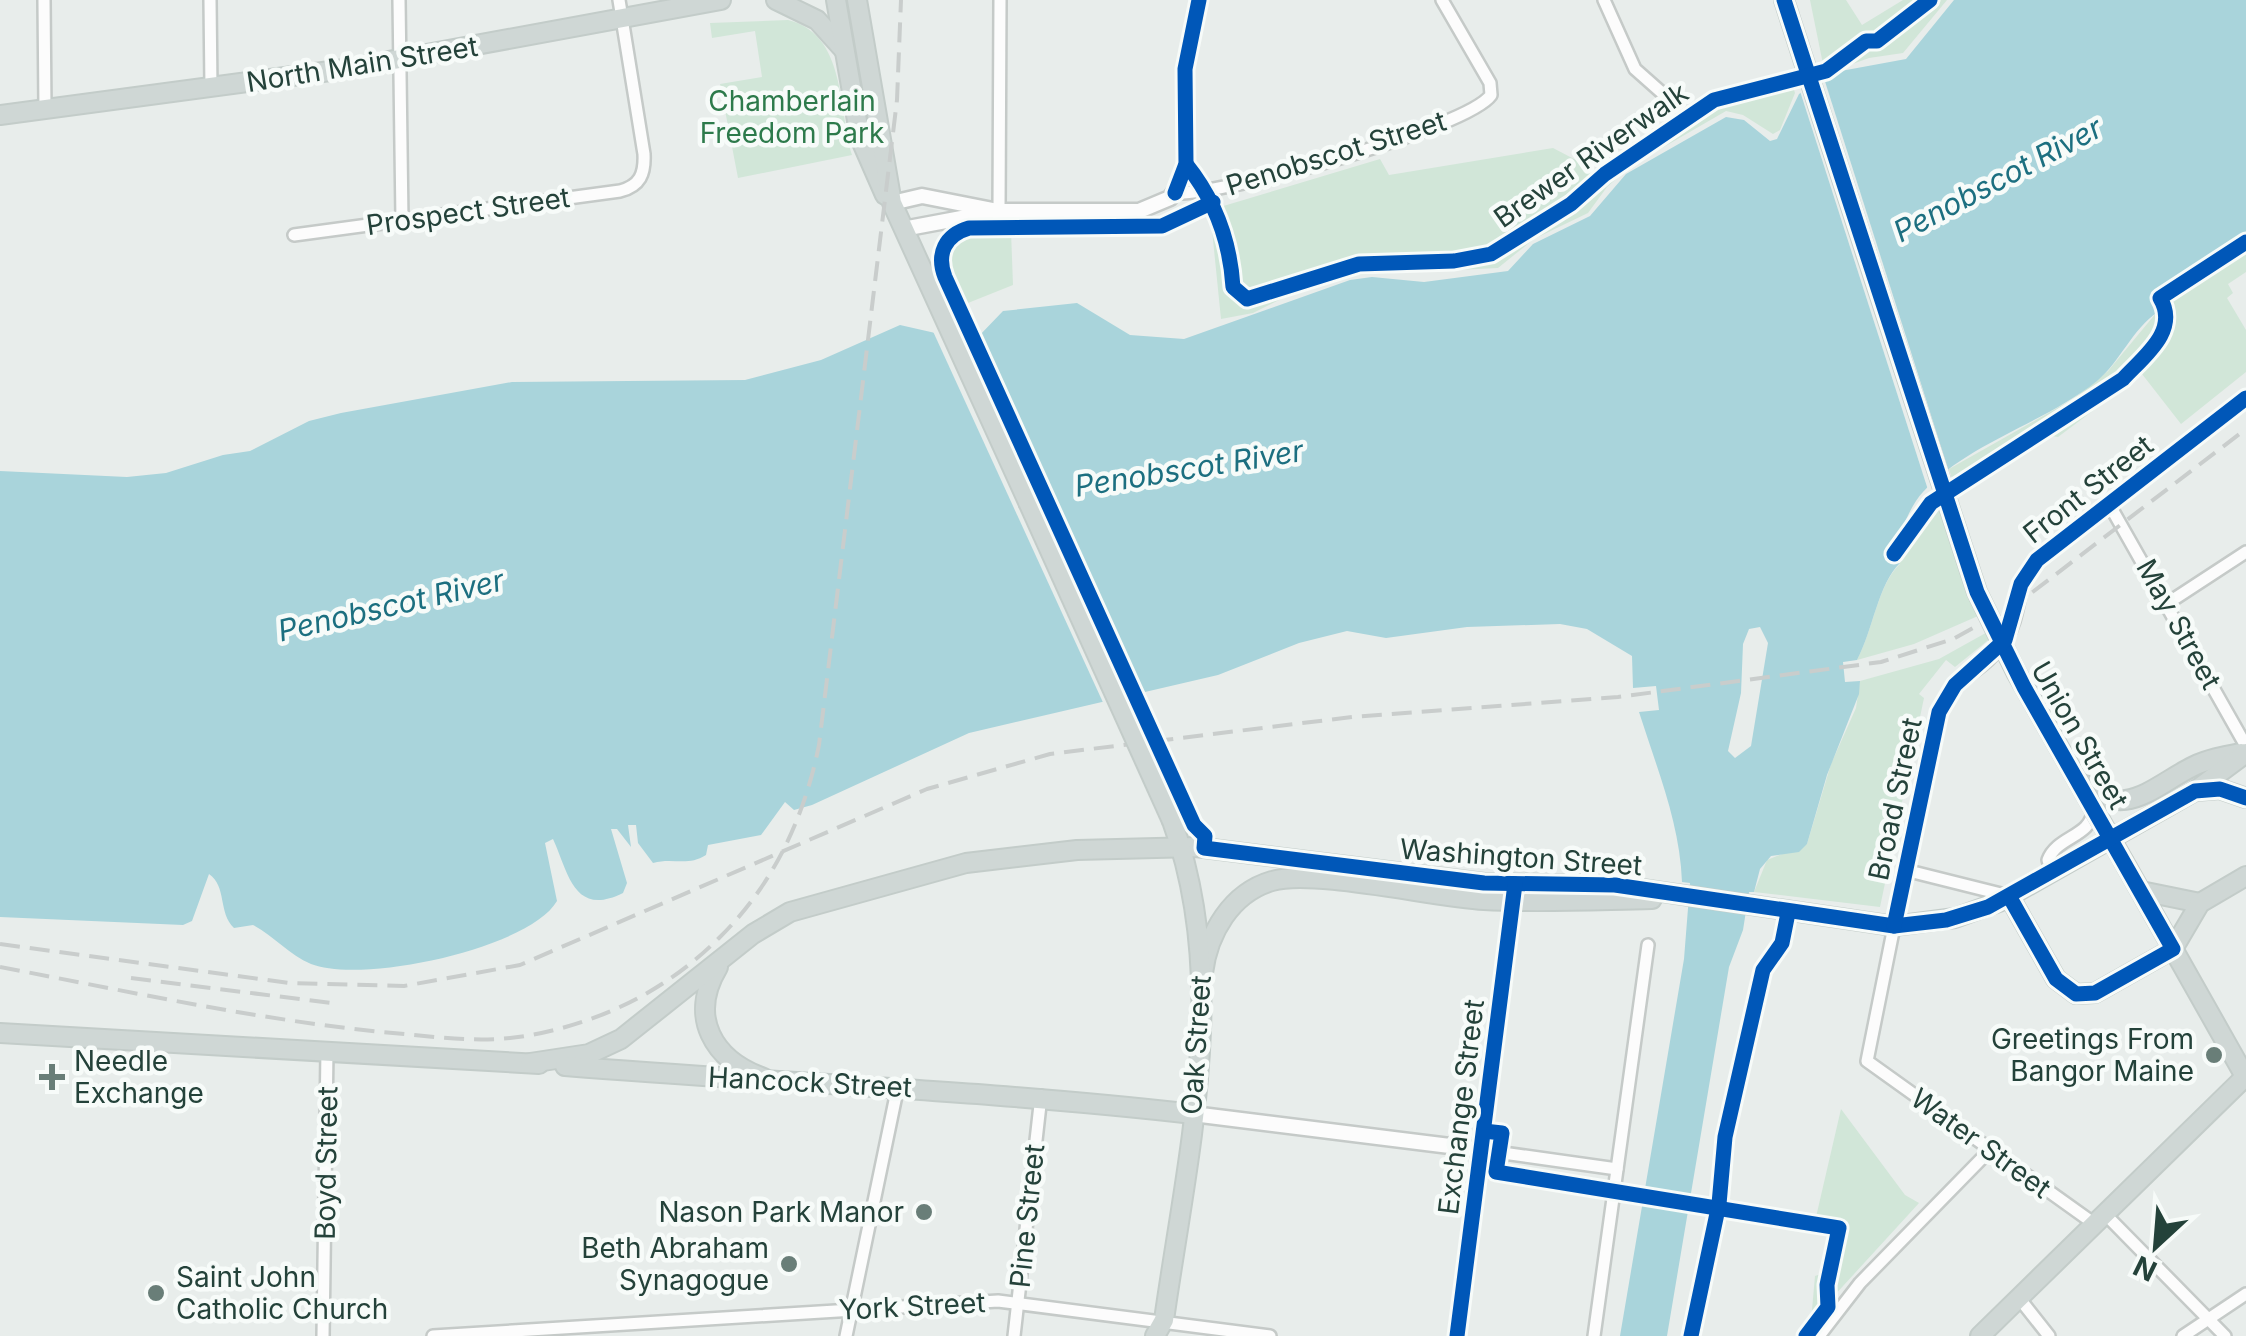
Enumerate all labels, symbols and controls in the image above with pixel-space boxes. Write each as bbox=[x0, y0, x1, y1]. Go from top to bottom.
street label: North Main Street bbox=[244, 29, 480, 99]
street label: Brewer Riverwalk bbox=[1487, 75, 1695, 235]
park label: Chamberlain Freedom Park bbox=[700, 84, 884, 150]
street label: Penobscot Street bbox=[1222, 103, 1450, 203]
water label: Penobscot River bbox=[1887, 109, 2109, 249]
street label: Prospect Street bbox=[364, 180, 572, 242]
street label: Front Street bbox=[2016, 428, 2160, 550]
water label: Penobscot River bbox=[1072, 432, 1306, 504]
street label: May Street bbox=[2129, 553, 2229, 695]
water label: Penobscot River bbox=[274, 561, 508, 649]
street label: Union Street bbox=[2024, 655, 2136, 815]
street label: Broad Street bbox=[1861, 715, 1929, 883]
street label: Washington Street bbox=[1399, 832, 1643, 882]
street label: Oak Street bbox=[1174, 974, 1218, 1116]
street label: Exchange Street bbox=[1431, 997, 1491, 1217]
place label: Greetings From Bangor Maine bbox=[1991, 1022, 2194, 1088]
place label: Needle Exchange bbox=[74, 1044, 204, 1110]
marker: Greetings From Bangor Maine bbox=[2203, 1044, 2225, 1066]
street label: Hancock Street bbox=[707, 1060, 913, 1104]
marker: Needle Exchange bbox=[39, 1064, 65, 1090]
street label: Water Street bbox=[1904, 1081, 2058, 1205]
street label: Boyd Street bbox=[308, 1086, 344, 1240]
street label: Pine Street bbox=[1003, 1142, 1051, 1290]
place label: Nason Park Manor bbox=[658, 1195, 904, 1229]
north arrow bbox=[2106, 1196, 2206, 1296]
marker: Nason Park Manor bbox=[913, 1201, 935, 1223]
place label: Beth Abraham Synagogue bbox=[581, 1231, 769, 1297]
text: N bbox=[2128, 1249, 2162, 1288]
marker: Beth Abraham Synagogue bbox=[778, 1253, 800, 1275]
place label: Saint John Catholic Church bbox=[176, 1260, 388, 1326]
marker: Saint John Catholic Church bbox=[145, 1282, 167, 1304]
street label: York Street bbox=[838, 1285, 986, 1327]

